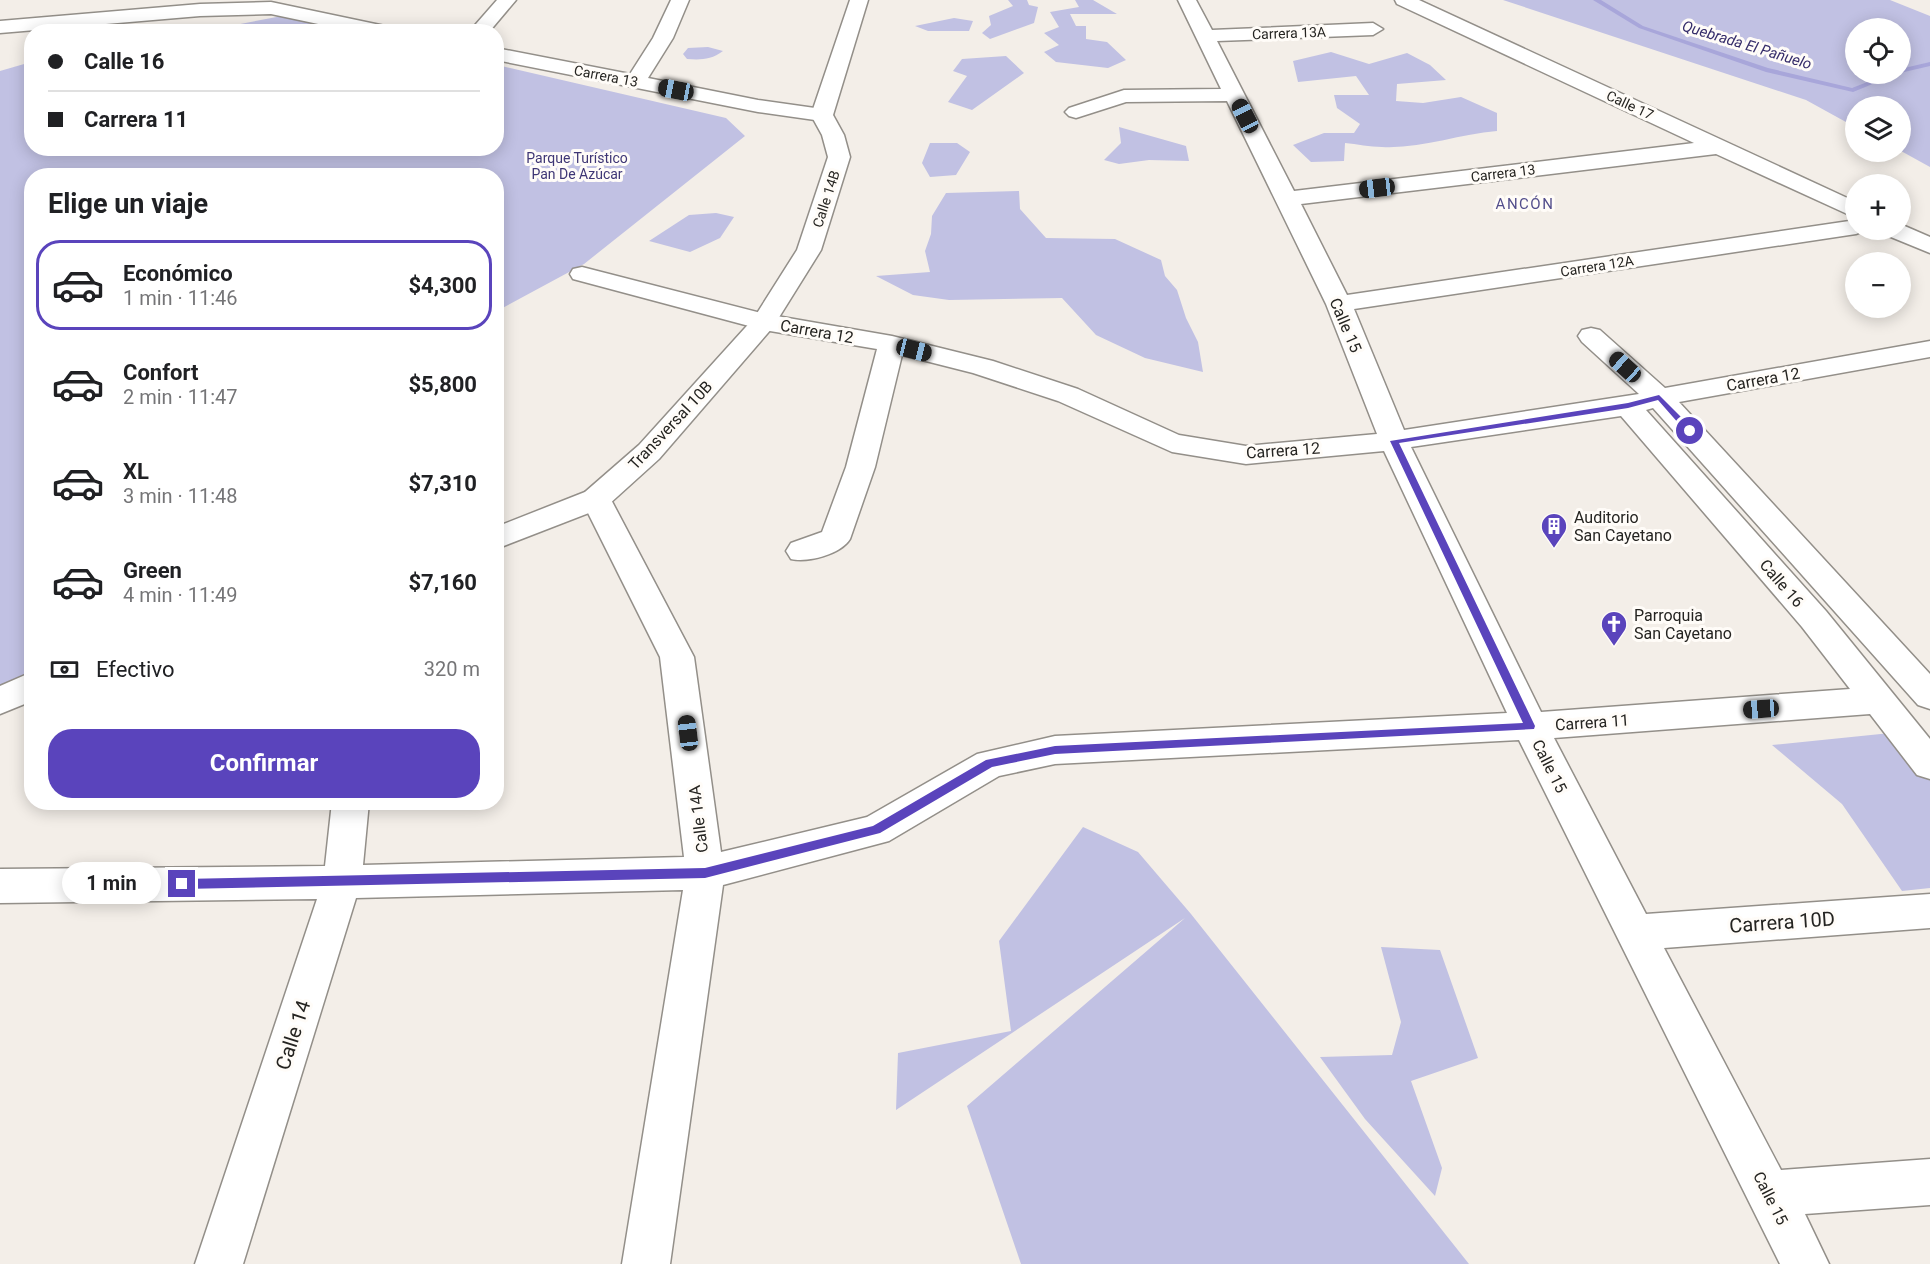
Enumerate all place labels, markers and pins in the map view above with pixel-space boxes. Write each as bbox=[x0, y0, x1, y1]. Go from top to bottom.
place label: Auditorio San Cayetano bbox=[1574, 508, 1672, 545]
building icon: Auditorio San Cayetano bbox=[1539, 511, 1569, 549]
place label: Parroquia San Cayetano bbox=[1634, 606, 1732, 643]
church icon: Parroquia San Cayetano bbox=[1599, 609, 1629, 647]

